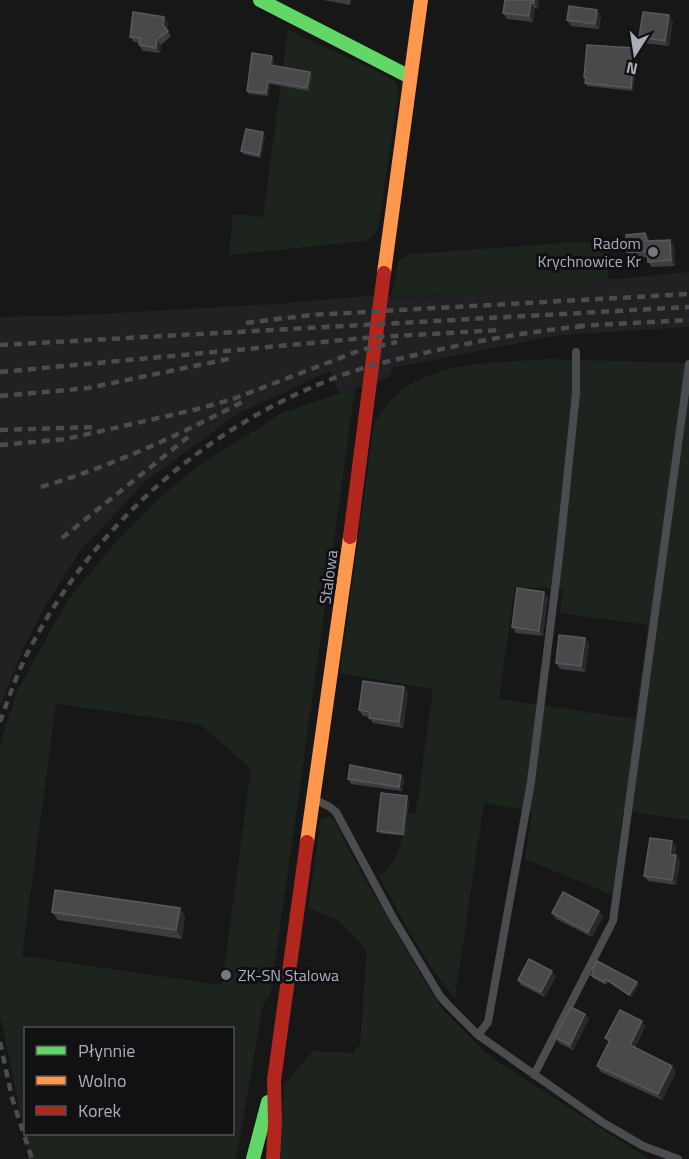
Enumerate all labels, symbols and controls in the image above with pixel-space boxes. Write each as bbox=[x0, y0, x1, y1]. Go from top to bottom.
north arrow bbox=[605, 24, 665, 84]
text: N bbox=[624, 56, 640, 82]
place label: Radom Krychnowice Kr bbox=[538, 231, 641, 273]
marker: Radom Krychnowice Kr bbox=[646, 245, 660, 259]
street label: Stalowa bbox=[312, 548, 344, 606]
place label: ZK-SN Stalowa bbox=[238, 963, 339, 987]
marker: ZK-SN Stalowa bbox=[219, 968, 233, 982]
legend bbox=[24, 1027, 234, 1135]
text: Płynnie bbox=[78, 1037, 135, 1064]
text: Wolno bbox=[78, 1067, 126, 1094]
text: Korek bbox=[78, 1097, 122, 1124]

